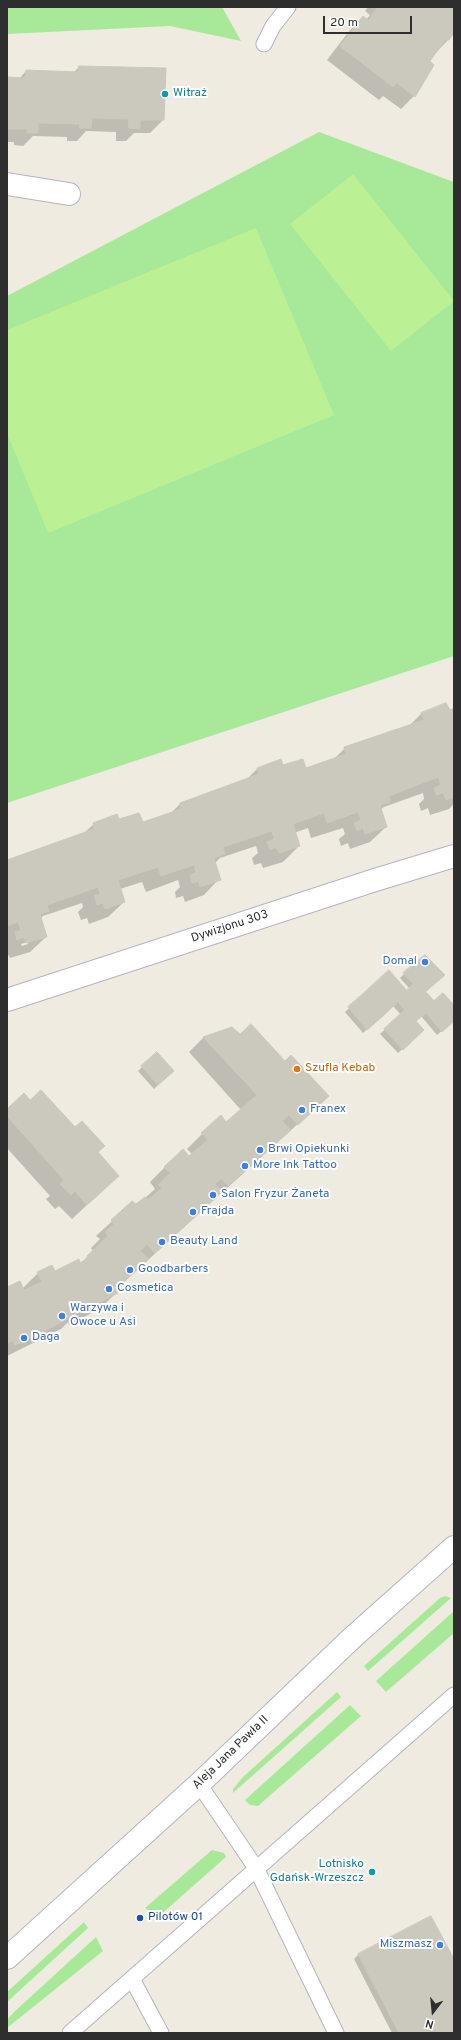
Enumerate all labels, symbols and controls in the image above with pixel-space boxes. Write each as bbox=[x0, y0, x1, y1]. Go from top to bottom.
scale bar bbox=[325, 8, 414, 34]
text: 20 m bbox=[330, 15, 358, 31]
place label: Witraż bbox=[173, 87, 207, 101]
marker: Witraż bbox=[160, 89, 170, 99]
street label: Dywizjonu 303 bbox=[190, 908, 270, 946]
place label: Domal bbox=[383, 955, 417, 969]
marker: Domal bbox=[420, 957, 430, 967]
place label: Szufla Kebab bbox=[305, 1062, 375, 1076]
marker: Szufla Kebab bbox=[292, 1064, 302, 1074]
place label: Franex bbox=[310, 1103, 346, 1117]
marker: Franex bbox=[297, 1105, 307, 1115]
place label: Brwi Opiekunki bbox=[268, 1143, 349, 1157]
marker: Brwi Opiekunki bbox=[255, 1145, 265, 1155]
place label: More Ink Tattoo bbox=[253, 1159, 337, 1173]
marker: More Ink Tattoo bbox=[240, 1161, 250, 1171]
place label: Salon Fryzur Żaneta bbox=[221, 1188, 329, 1202]
marker: Salon Fryzur Żaneta bbox=[208, 1190, 218, 1200]
place label: Frajda bbox=[201, 1205, 234, 1219]
marker: Frajda bbox=[188, 1207, 198, 1217]
place label: Beauty Land bbox=[170, 1235, 238, 1249]
marker: Beauty Land bbox=[157, 1237, 167, 1247]
place label: Goodbarbers bbox=[138, 1263, 208, 1277]
marker: Goodbarbers bbox=[125, 1265, 135, 1275]
place label: Cosmetica bbox=[117, 1282, 173, 1296]
marker: Cosmetica bbox=[104, 1284, 114, 1294]
place label: Warzywa i Owoce u Asi bbox=[70, 1302, 136, 1330]
marker: Warzywa i Owoce u Asi bbox=[57, 1311, 67, 1321]
place label: Daga bbox=[32, 1331, 60, 1345]
marker: Daga bbox=[19, 1333, 29, 1343]
street label: Aleja Jana Pawła II bbox=[190, 1713, 272, 1793]
place label: Lotnisko Gdańsk-Wrzeszcz bbox=[270, 1858, 364, 1886]
marker: Lotnisko Gdańsk-Wrzeszcz bbox=[367, 1867, 377, 1877]
place label: Pilotów 01 bbox=[148, 1911, 203, 1925]
marker: Pilotów 01 bbox=[135, 1913, 145, 1923]
place label: Miszmasz bbox=[380, 1938, 432, 1952]
marker: Miszmasz bbox=[435, 1940, 445, 1950]
north arrow bbox=[413, 1992, 453, 2032]
text: N bbox=[424, 2016, 435, 2031]

